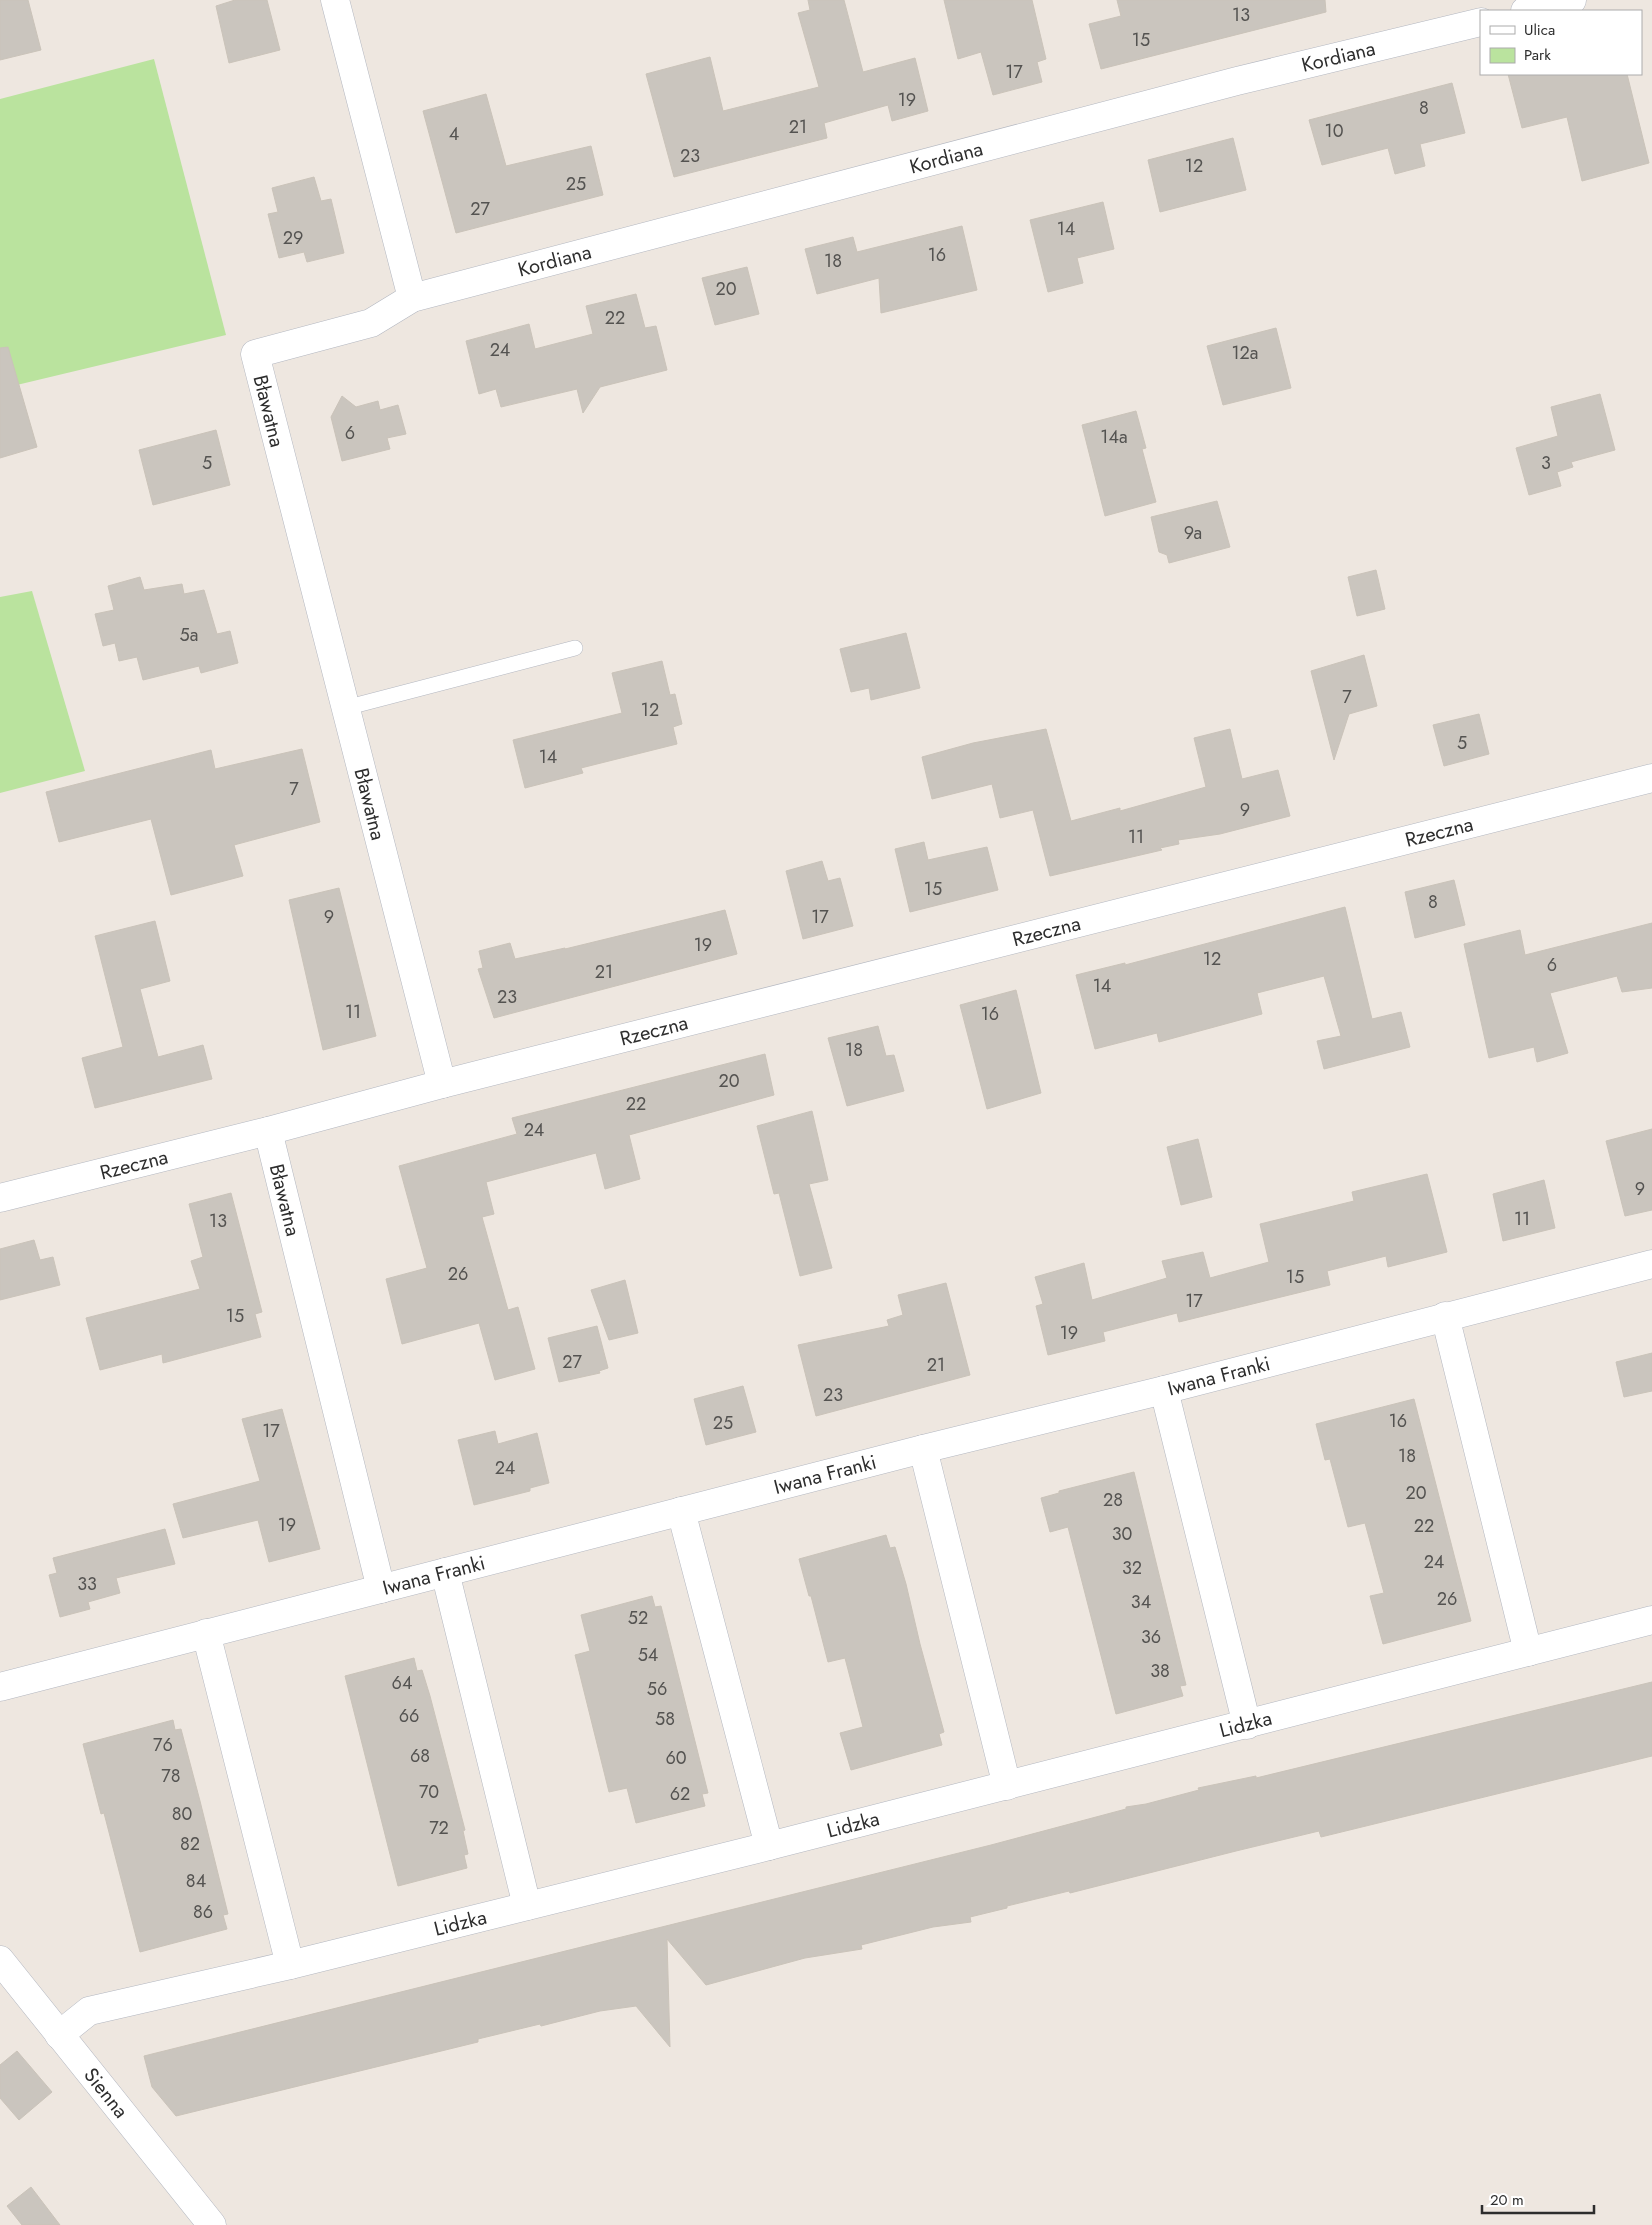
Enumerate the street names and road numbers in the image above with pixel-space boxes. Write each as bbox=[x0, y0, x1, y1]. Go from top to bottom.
street label: Kordiana bbox=[1299, 34, 1378, 80]
street label: Kordiana bbox=[906, 134, 986, 182]
street label: Kordiana bbox=[515, 237, 595, 285]
street label: Bławatna bbox=[246, 372, 291, 450]
street label: Bławatna bbox=[347, 765, 392, 843]
street label: Rzeczna bbox=[1402, 810, 1476, 855]
street label: Rzeczna bbox=[1009, 909, 1084, 954]
street label: Rzeczna bbox=[617, 1008, 691, 1053]
street label: Rzeczna bbox=[97, 1143, 171, 1187]
street label: Bławatna bbox=[262, 1161, 307, 1239]
street label: Iwana Franki bbox=[1165, 1349, 1273, 1403]
street label: Iwana Franki bbox=[771, 1448, 880, 1502]
street label: Iwana Franki bbox=[380, 1548, 488, 1603]
street label: Lidzka bbox=[1216, 1704, 1275, 1745]
street label: Lidzka bbox=[824, 1804, 883, 1846]
street label: Lidzka bbox=[431, 1903, 490, 1944]
street label: Sienna bbox=[77, 2062, 135, 2124]

